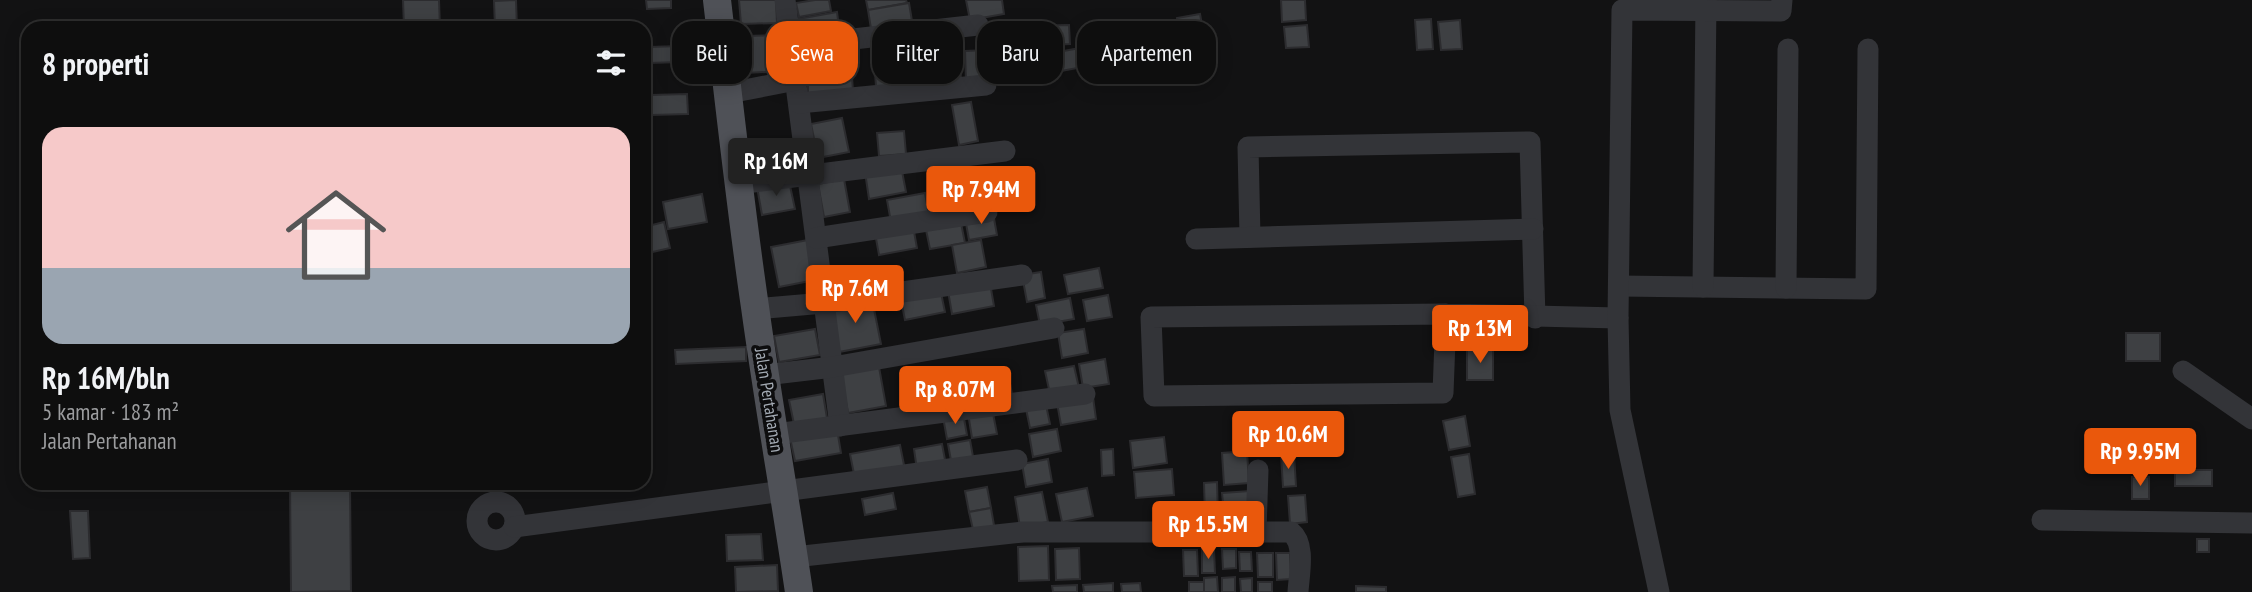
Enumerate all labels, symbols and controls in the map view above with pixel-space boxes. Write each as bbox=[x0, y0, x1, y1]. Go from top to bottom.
chip: Beli bbox=[672, 21, 752, 84]
chip: Sewa bbox=[766, 21, 858, 84]
chip: Filter bbox=[872, 21, 963, 84]
chip: Baru bbox=[977, 21, 1063, 84]
chip: Apartemen bbox=[1077, 21, 1216, 84]
text: 8 properti bbox=[42, 44, 149, 83]
icon: filters bbox=[592, 44, 630, 82]
pin: Rp 16M bbox=[719, 138, 833, 198]
text: Rp 16M bbox=[744, 146, 808, 175]
pin: Rp 7.94M bbox=[909, 166, 1053, 226]
icon: home bbox=[273, 172, 399, 298]
text: Rp 7.94M bbox=[942, 174, 1020, 203]
pin: Rp 7.6M bbox=[790, 266, 920, 325]
text: Rp 7.6M bbox=[822, 273, 888, 302]
pin: Rp 13M bbox=[1423, 306, 1537, 365]
text: Rp 13M bbox=[1448, 313, 1512, 342]
street label: Jalan Pertahanan bbox=[750, 345, 789, 454]
text: Rp 16M/bln bbox=[42, 358, 170, 397]
pin: Rp 8.07M bbox=[883, 366, 1027, 426]
text: Rp 8.07M bbox=[915, 374, 995, 403]
text: 5 kamar · 183 m² bbox=[42, 397, 179, 426]
pin: Rp 10.6M bbox=[1216, 412, 1360, 471]
text: Rp 10.6M bbox=[1248, 419, 1328, 448]
text: Jalan Pertahanan bbox=[42, 426, 177, 455]
pin: Rp 9.95M bbox=[2068, 428, 2212, 488]
text: Rp 9.95M bbox=[2100, 436, 2180, 465]
pin: Rp 15.5M bbox=[1136, 502, 1280, 561]
text: Rp 15.5M bbox=[1168, 509, 1248, 538]

